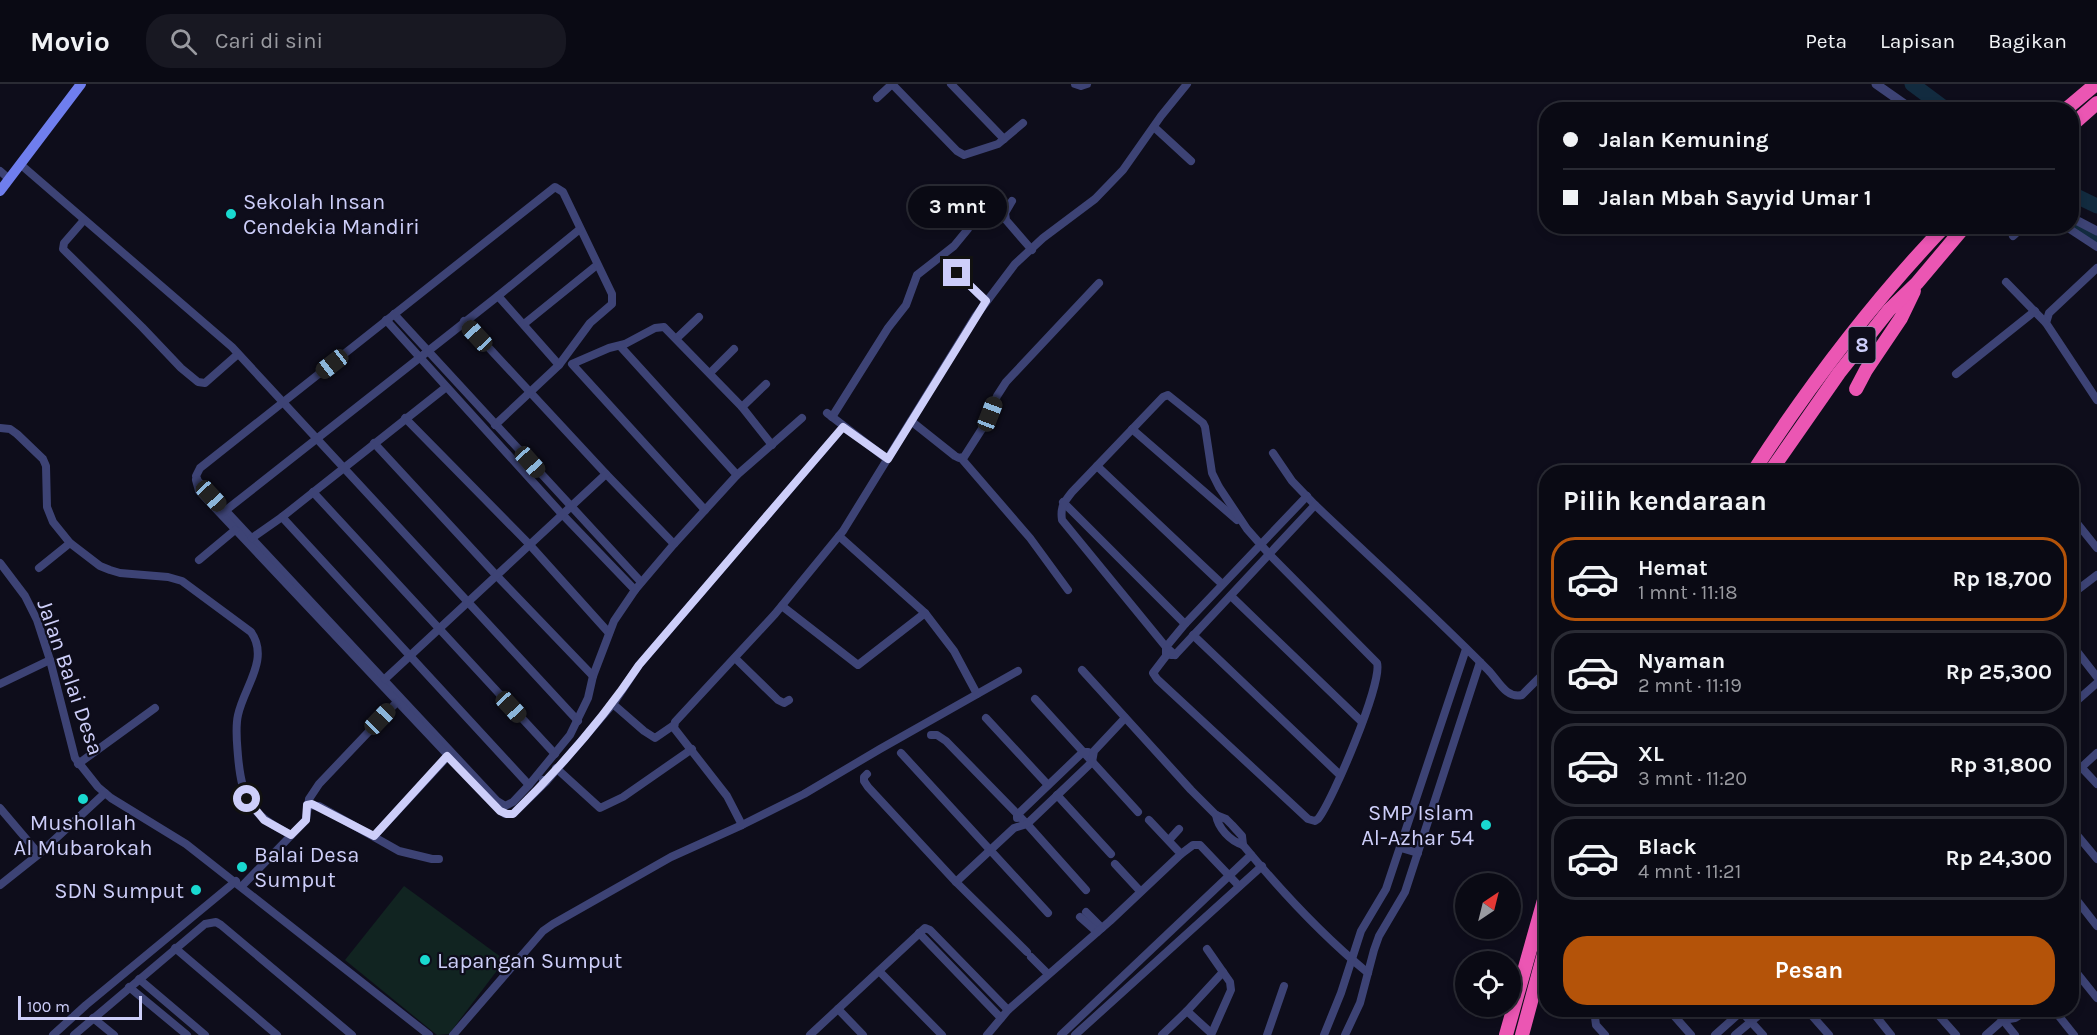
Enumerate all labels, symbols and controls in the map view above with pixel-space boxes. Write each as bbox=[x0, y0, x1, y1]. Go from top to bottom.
search box bbox=[146, 14, 566, 68]
text: Movio bbox=[30, 25, 110, 58]
icon: search bbox=[167, 25, 200, 58]
text: Cari di sini bbox=[215, 28, 323, 54]
text: Peta bbox=[1805, 29, 1847, 53]
text: Lapisan bbox=[1880, 29, 1955, 53]
text: Bagikan bbox=[1988, 29, 2067, 53]
text: Jalan Kemuning bbox=[1599, 127, 1769, 153]
text: Jalan Mbah Sayyid Umar 1 bbox=[1599, 185, 1872, 211]
callout: 3 mnt bbox=[908, 186, 1006, 228]
place label: Sekolah Insan Cendekia Mandiri bbox=[243, 189, 420, 240]
text: 3 mnt bbox=[929, 195, 986, 218]
marker: Sekolah Insan Cendekia Mandiri bbox=[224, 207, 238, 221]
route end bbox=[943, 259, 970, 286]
car bbox=[458, 317, 496, 355]
road number: 8 bbox=[1848, 327, 1876, 363]
car bbox=[312, 346, 352, 382]
car bbox=[975, 394, 1005, 434]
car bbox=[511, 443, 549, 481]
car bbox=[192, 477, 230, 515]
text: Pilih kendaraan bbox=[1563, 485, 1767, 517]
icon: car bbox=[1566, 552, 1620, 606]
text: Hemat bbox=[1638, 555, 1708, 581]
text: Rp 18,700 bbox=[1952, 566, 2052, 592]
text: 1 mnt · 11:18 bbox=[1638, 581, 1737, 604]
street label: Jalan Balai Desa bbox=[31, 596, 109, 759]
icon: car bbox=[1566, 645, 1620, 699]
text: Nyaman bbox=[1638, 648, 1725, 674]
text: Rp 25,300 bbox=[1946, 659, 2052, 685]
text: 2 mnt · 11:19 bbox=[1638, 674, 1742, 697]
car bbox=[492, 688, 530, 726]
car bbox=[361, 700, 399, 738]
icon: car bbox=[1566, 738, 1620, 792]
text: XL bbox=[1638, 741, 1664, 767]
text: Rp 31,800 bbox=[1950, 752, 2052, 778]
text: 3 mnt · 11:20 bbox=[1638, 767, 1747, 790]
route start bbox=[233, 785, 260, 812]
marker: Mushollah Al Mubarokah bbox=[76, 792, 90, 806]
place label: SMP Islam Al-Azhar 54 bbox=[1361, 800, 1474, 851]
place label: Mushollah Al Mubarokah bbox=[14, 810, 152, 861]
marker: SMP Islam Al-Azhar 54 bbox=[1479, 818, 1493, 832]
icon: car bbox=[1566, 831, 1620, 885]
text: Black bbox=[1638, 834, 1697, 860]
place label: Balai Desa Sumput bbox=[254, 842, 359, 893]
text: Rp 24,300 bbox=[1945, 845, 2052, 871]
marker: Balai Desa Sumput bbox=[235, 860, 249, 874]
text: 4 mnt · 11:21 bbox=[1638, 860, 1741, 883]
north arrow bbox=[1455, 873, 1521, 939]
map controls bbox=[1455, 873, 1521, 1017]
place label: SDN Sumput bbox=[54, 878, 184, 904]
marker: SDN Sumput bbox=[189, 883, 203, 897]
button: Pesan bbox=[1563, 936, 2055, 1005]
place label: Lapangan Sumput bbox=[437, 948, 622, 974]
button: locate bbox=[1455, 951, 1521, 1017]
marker: Lapangan Sumput bbox=[418, 953, 432, 967]
scale bar bbox=[18, 993, 142, 1020]
text: 100 m bbox=[27, 997, 70, 1016]

